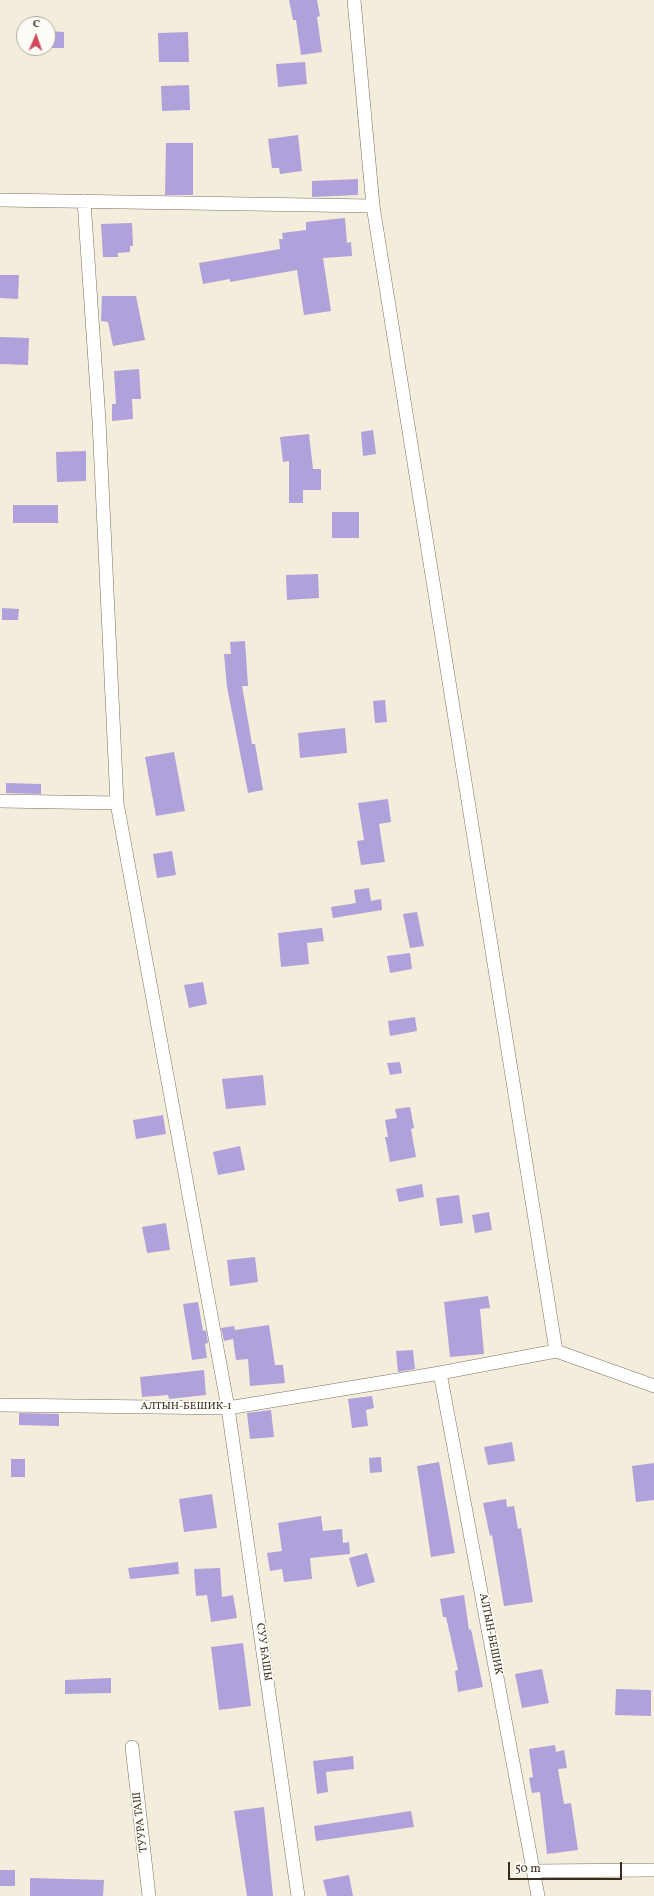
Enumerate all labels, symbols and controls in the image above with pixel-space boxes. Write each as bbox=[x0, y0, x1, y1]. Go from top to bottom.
north arrow bbox=[16, 16, 56, 56]
text: С bbox=[33, 17, 40, 32]
street label: АЛТЫН-БЕШИК-1 bbox=[140, 1400, 232, 1414]
street label: АЛТЫН-БЕШИК bbox=[476, 1592, 504, 1676]
street label: СУУ БАШЫ bbox=[252, 1622, 274, 1682]
street label: ТУУРА ТАШ bbox=[131, 1791, 151, 1853]
scale bar bbox=[510, 1854, 624, 1880]
text: 50 m bbox=[515, 1861, 541, 1877]

